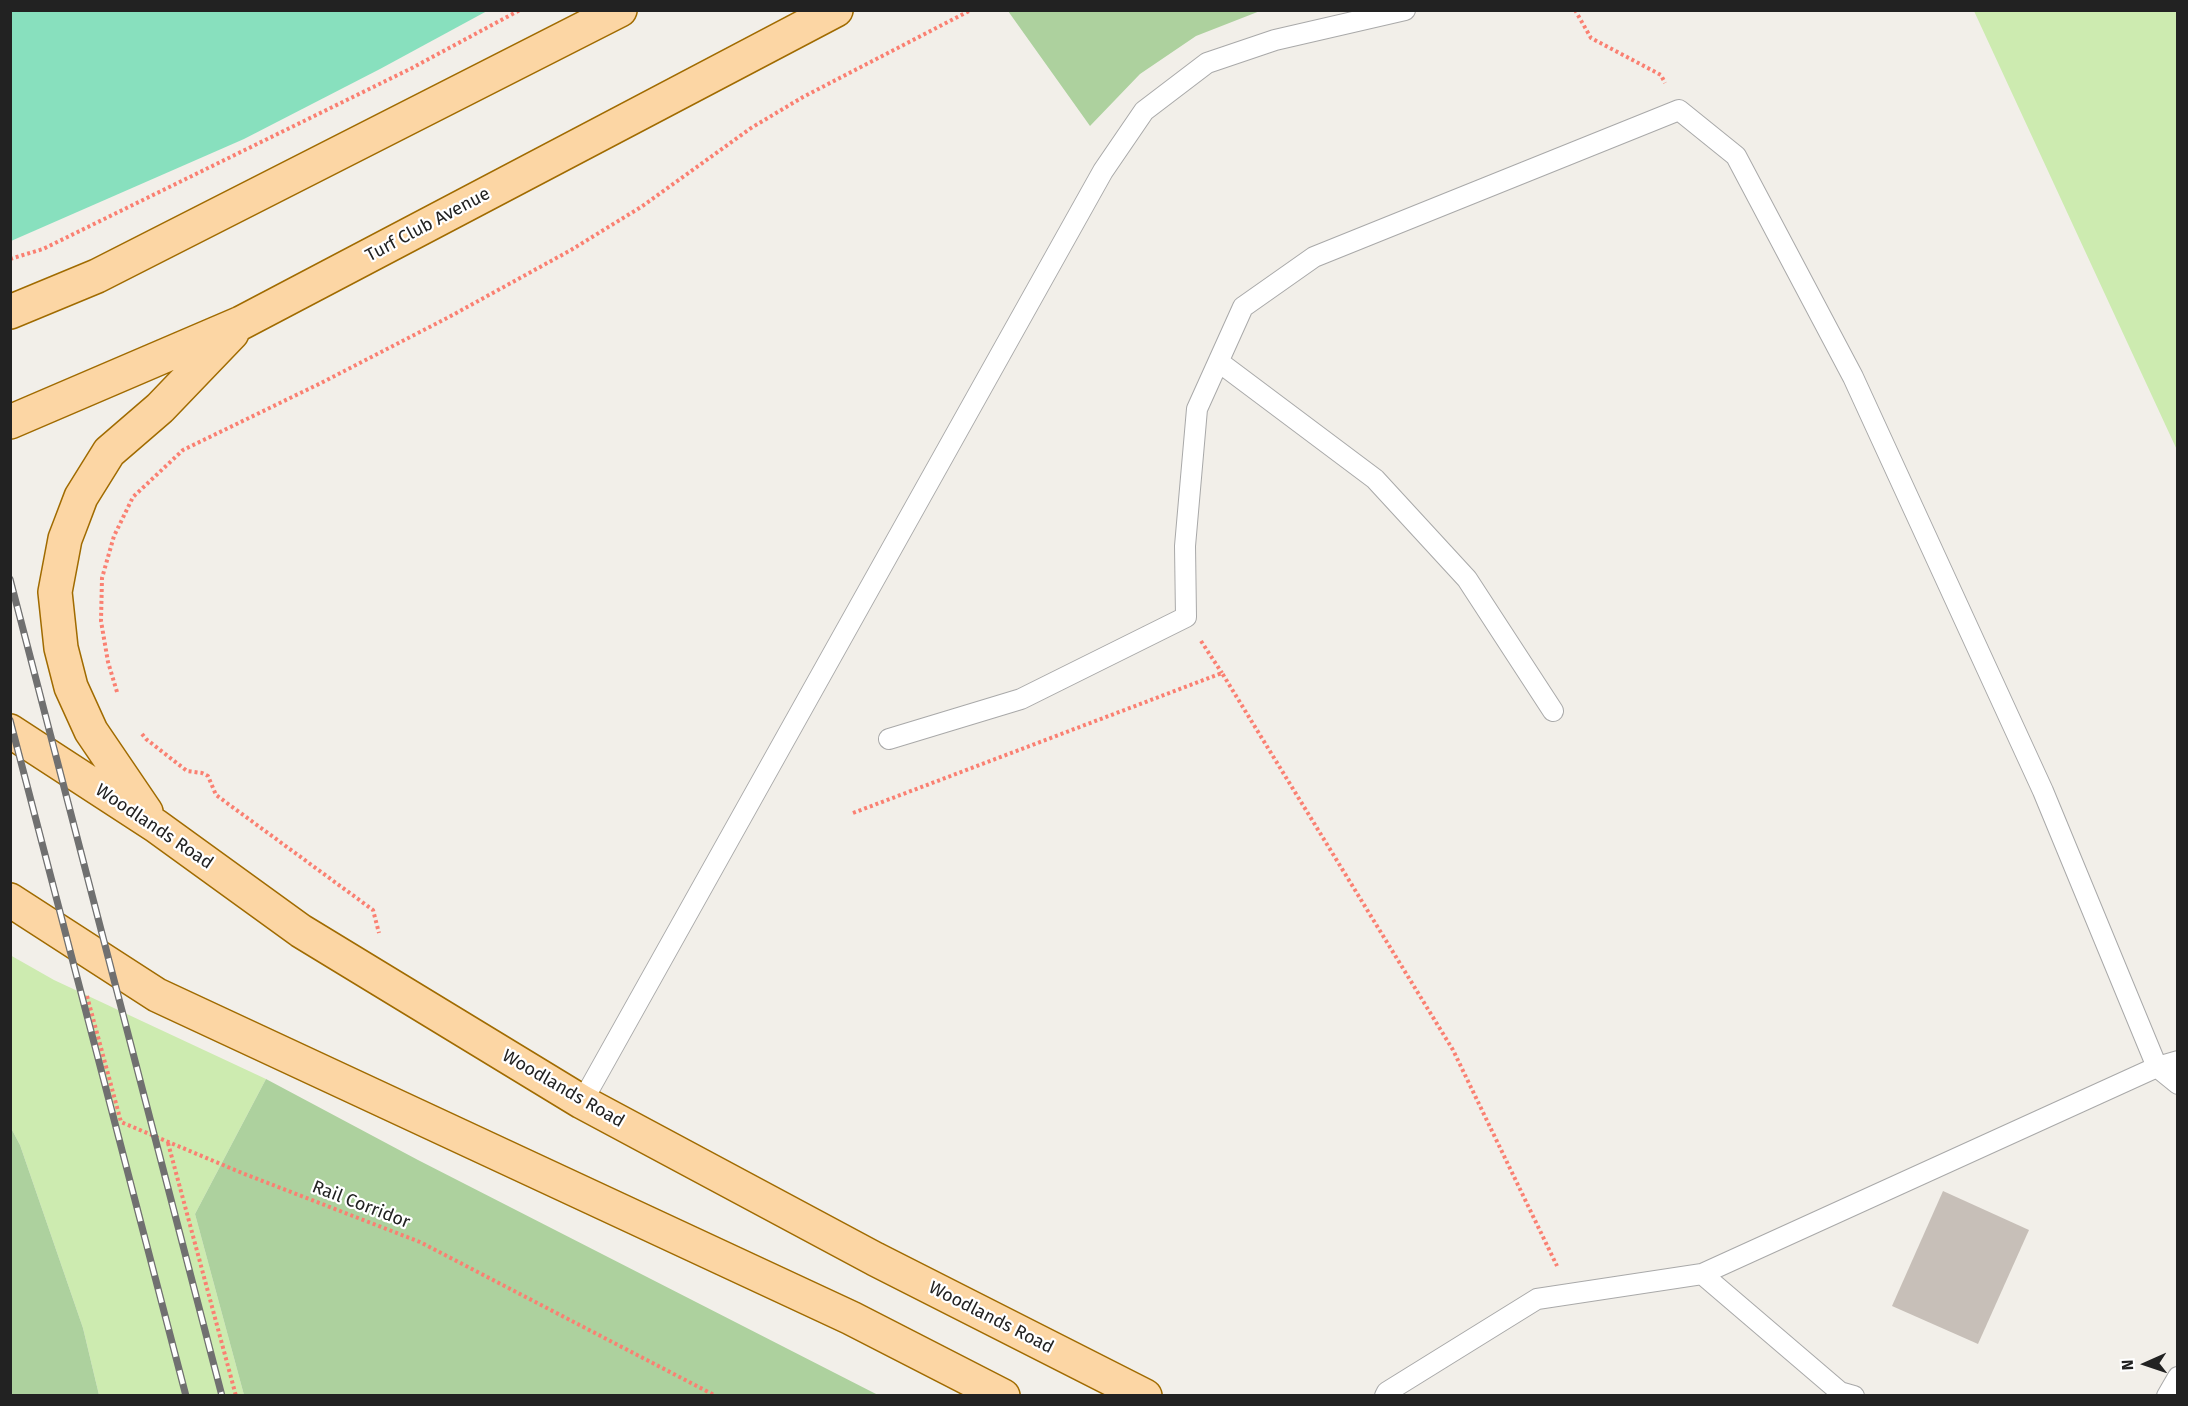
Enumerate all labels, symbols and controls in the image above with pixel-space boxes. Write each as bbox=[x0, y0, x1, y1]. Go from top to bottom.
street label: Turf Club Avenue bbox=[362, 183, 494, 267]
street label: Woodlands Road bbox=[91, 780, 217, 874]
street label: Woodlands Road bbox=[498, 1045, 628, 1133]
street label: Rail Corridor bbox=[309, 1176, 413, 1234]
street label: Woodlands Road bbox=[925, 1277, 1057, 1359]
north arrow bbox=[2116, 1334, 2176, 1394]
text: N bbox=[2118, 1359, 2137, 1371]

